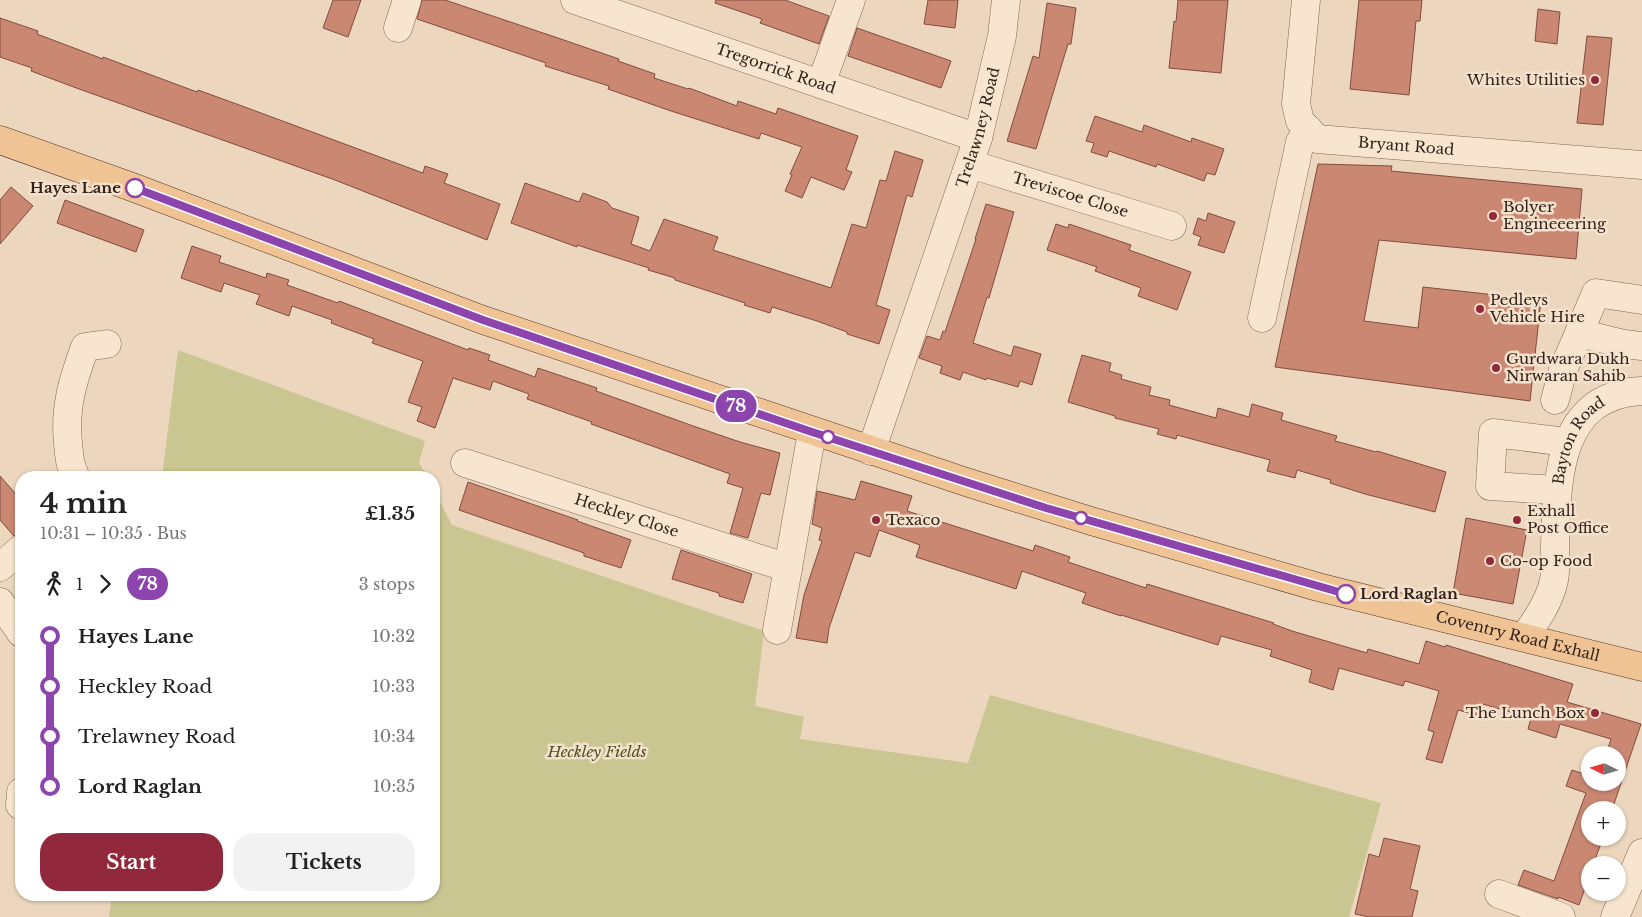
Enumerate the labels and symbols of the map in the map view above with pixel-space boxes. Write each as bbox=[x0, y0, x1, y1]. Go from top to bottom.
street label: Tregorrick Road bbox=[713, 39, 838, 98]
street label: Trelawney Road bbox=[952, 65, 1003, 190]
place label: Whites Utilities bbox=[1466, 70, 1585, 89]
marker: Whites Utilities bbox=[1589, 74, 1601, 86]
street label: Bryant Road bbox=[1357, 132, 1455, 159]
street label: Treviscoe Close bbox=[1010, 168, 1131, 221]
place label: Hayes Lane bbox=[30, 178, 121, 197]
marker: Hayes Lane bbox=[125, 178, 145, 198]
place label: Bolyer Engineeering bbox=[1503, 197, 1607, 233]
marker: Bolyer Engineeering bbox=[1487, 210, 1499, 222]
place label: Pedleys Vehicle Hire bbox=[1489, 290, 1585, 326]
marker: Pedleys Vehicle Hire bbox=[1474, 303, 1486, 315]
place label: Gurdwara Dukh Nirwaran Sahib bbox=[1506, 349, 1630, 385]
marker: Gurdwara Dukh Nirwaran Sahib bbox=[1490, 362, 1502, 374]
line badge: 78 bbox=[714, 390, 758, 422]
street label: Bayton Road bbox=[1549, 392, 1608, 486]
unlabelled marker bbox=[821, 430, 835, 444]
street label: Heckley Close bbox=[572, 489, 681, 541]
place label: Exhall Post Office bbox=[1527, 501, 1609, 537]
place label: Texaco bbox=[886, 510, 940, 529]
unlabelled marker bbox=[1074, 511, 1088, 525]
marker: Texaco bbox=[870, 514, 882, 526]
marker: Exhall Post Office bbox=[1511, 514, 1523, 526]
place label: Co-op Food bbox=[1500, 551, 1592, 570]
marker: Co-op Food bbox=[1484, 555, 1496, 567]
marker: Lord Raglan bbox=[1336, 584, 1356, 604]
place label: Lord Raglan bbox=[1360, 584, 1458, 603]
street label: Coventry Road Exhall bbox=[1434, 606, 1602, 665]
place label: The Lunch Box bbox=[1466, 703, 1585, 722]
marker: The Lunch Box bbox=[1589, 707, 1601, 719]
park label: Heckley Fields bbox=[547, 742, 647, 761]
north arrow bbox=[1581, 746, 1626, 791]

